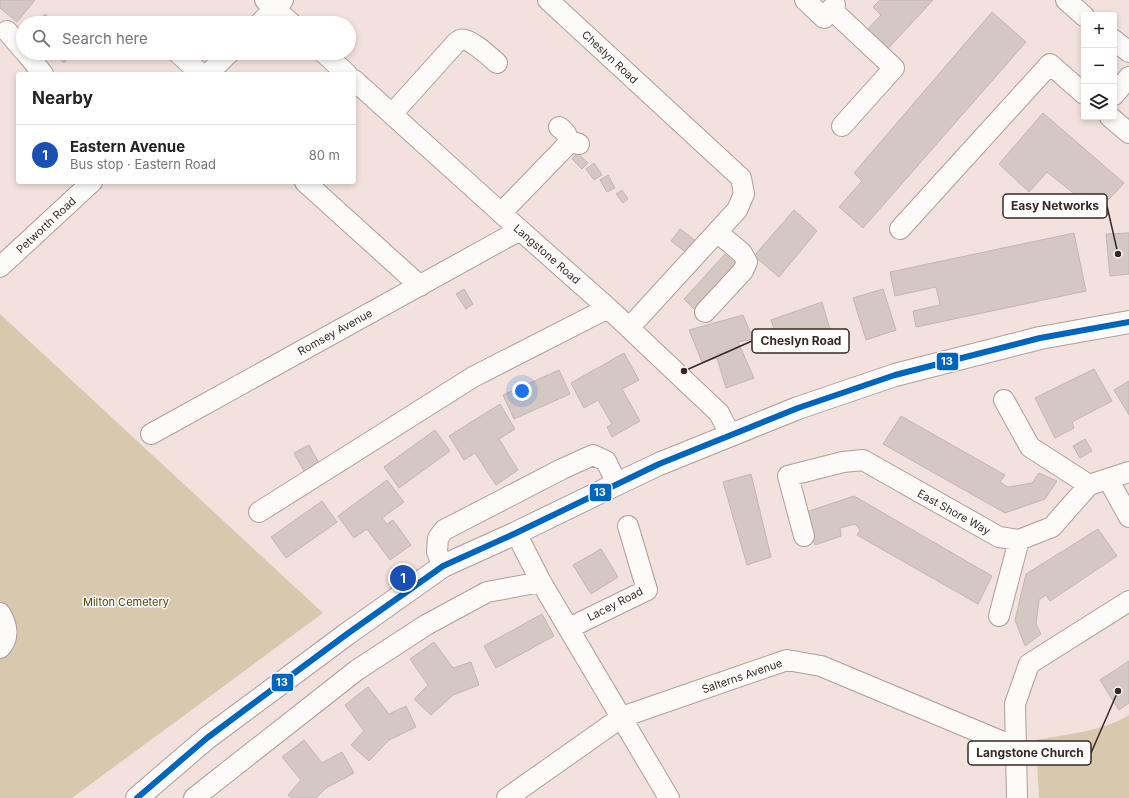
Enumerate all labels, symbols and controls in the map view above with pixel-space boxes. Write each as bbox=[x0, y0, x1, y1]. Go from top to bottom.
map controls bbox=[1081, 12, 1117, 120]
button: + bbox=[1081, 12, 1117, 48]
search box bbox=[16, 16, 356, 60]
icon: search bbox=[30, 27, 52, 49]
street label: Cheslyn Road bbox=[579, 27, 641, 87]
text: Search here bbox=[62, 29, 148, 48]
button: − bbox=[1081, 48, 1117, 84]
button: layers bbox=[1081, 84, 1117, 120]
text: Nearby bbox=[32, 88, 93, 108]
text: Eastern Avenue bbox=[70, 137, 185, 156]
text: 1 bbox=[42, 147, 48, 163]
text: 80 m bbox=[309, 147, 340, 163]
text: Bus stop · Eastern Road bbox=[70, 156, 216, 172]
street label: Petworth Road bbox=[13, 194, 79, 256]
callout: Easy Networks bbox=[1003, 194, 1107, 218]
text: Easy Networks bbox=[1011, 198, 1099, 213]
street label: Langstone Road bbox=[511, 221, 583, 287]
street label: Romsey Avenue bbox=[295, 306, 375, 358]
callout: Cheslyn Road bbox=[752, 329, 849, 353]
text: Cheslyn Road bbox=[761, 333, 841, 348]
line badge: 13 bbox=[936, 352, 959, 371]
text: 13 bbox=[941, 354, 953, 368]
your location bbox=[512, 381, 532, 401]
line badge: 13 bbox=[589, 483, 612, 502]
text: 13 bbox=[594, 485, 606, 499]
street label: East Shore Way bbox=[915, 486, 993, 538]
pin: 1 bbox=[390, 563, 416, 593]
street label: Lacey Road bbox=[585, 584, 645, 624]
park label: Milton Cemetery bbox=[83, 595, 169, 609]
street label: Salterns Avenue bbox=[700, 656, 784, 696]
line badge: 13 bbox=[271, 673, 294, 692]
text: 13 bbox=[276, 675, 288, 689]
callout: Langstone Church bbox=[968, 741, 1091, 765]
text: Langstone Church bbox=[976, 745, 1084, 760]

